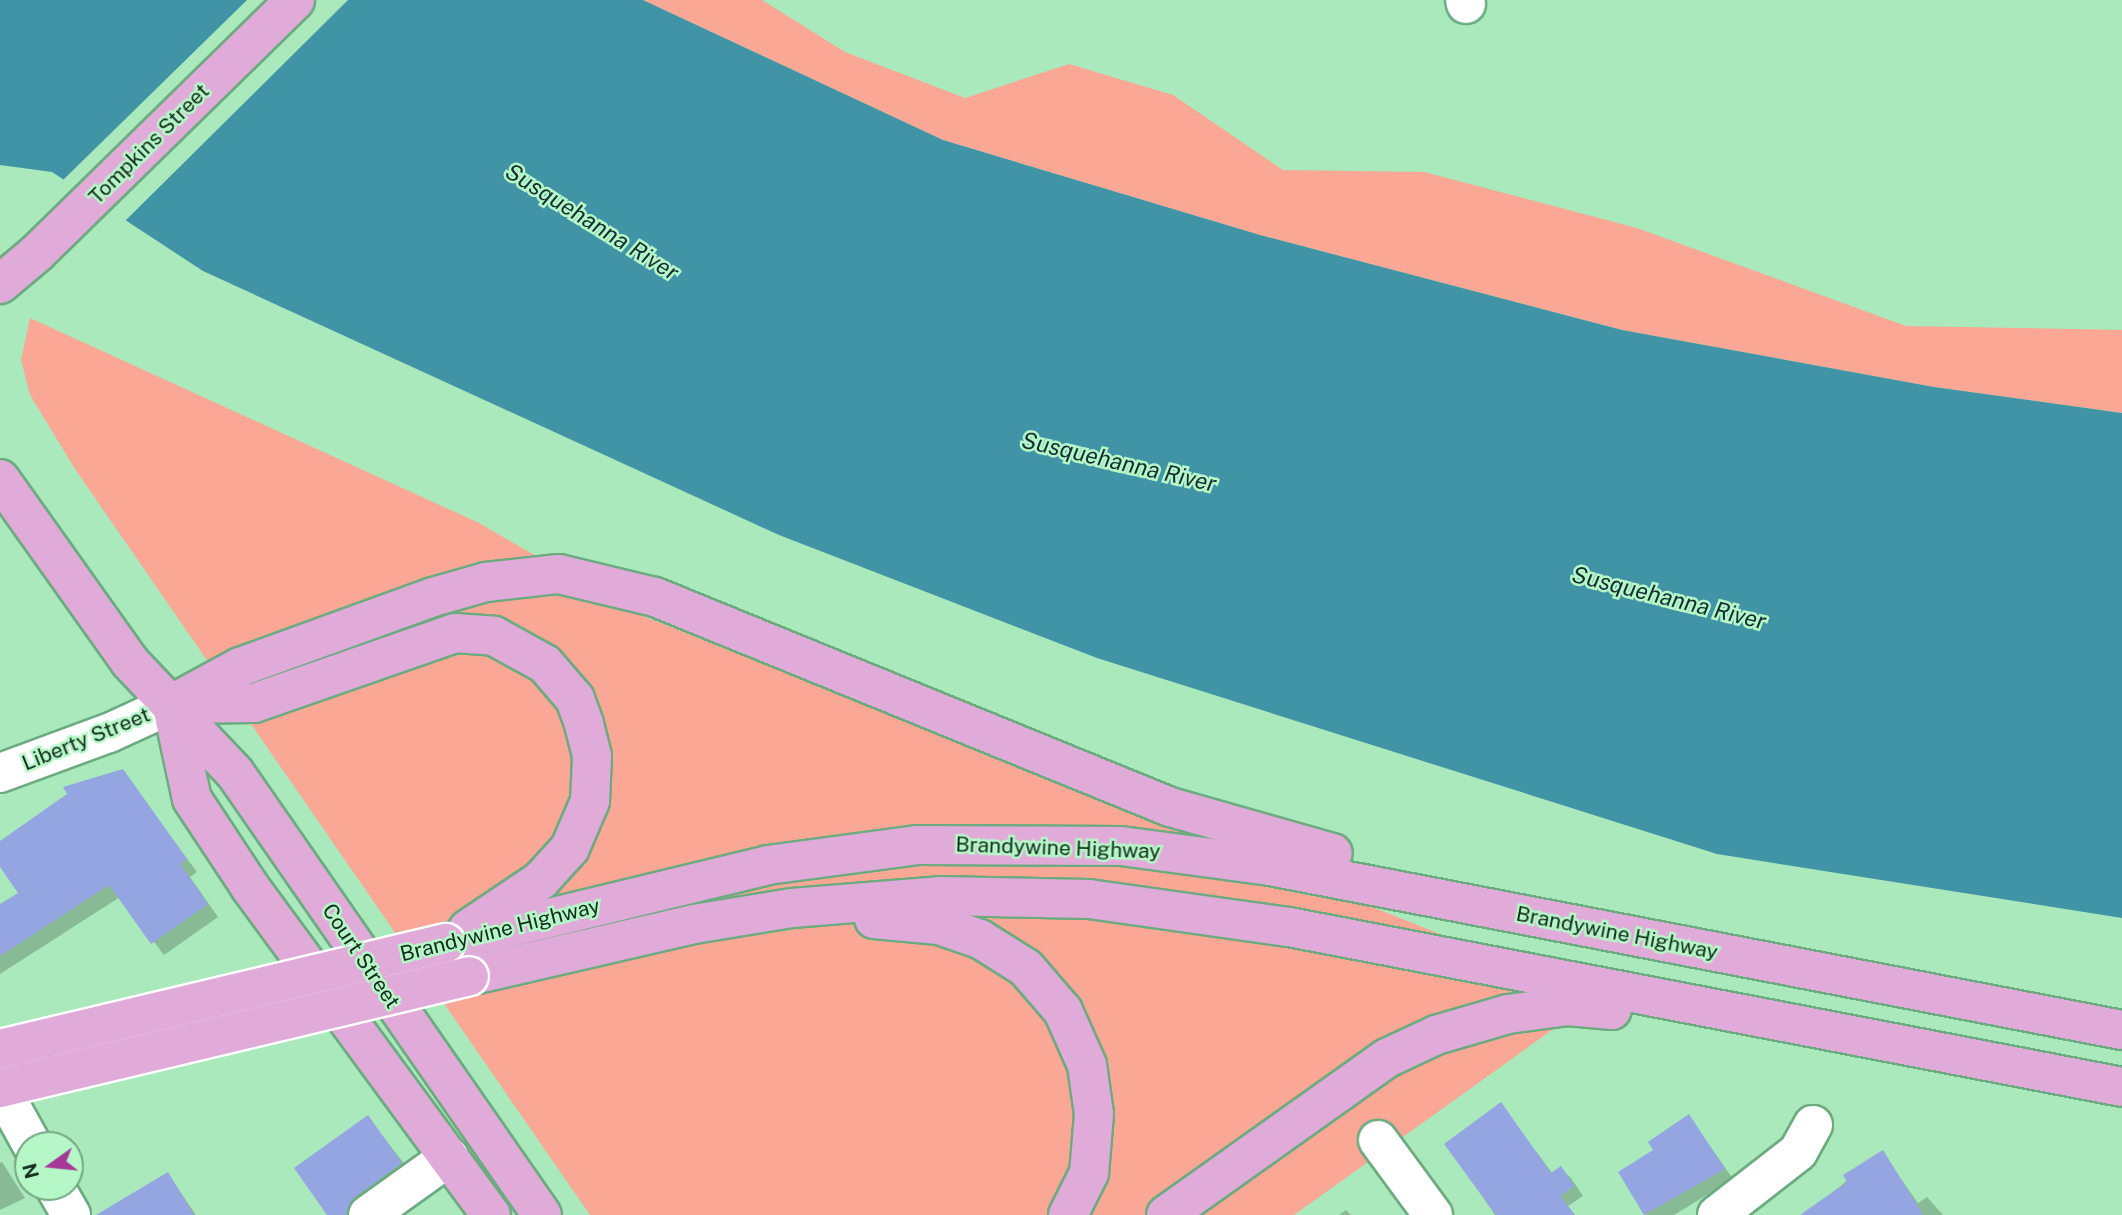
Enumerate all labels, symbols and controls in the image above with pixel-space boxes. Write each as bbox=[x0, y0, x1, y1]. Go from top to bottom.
street label: Tompkins Street bbox=[84, 79, 214, 209]
water label: Susquehanna River bbox=[500, 158, 684, 286]
water label: Susquehanna River bbox=[1019, 426, 1219, 498]
water label: Susquehanna River bbox=[1569, 561, 1769, 635]
street label: Liberty Street bbox=[18, 702, 154, 776]
street label: Brandywine Highway bbox=[955, 832, 1161, 864]
street label: Brandywine Highway bbox=[397, 893, 603, 967]
street label: Court Street bbox=[317, 899, 405, 1013]
street label: Brandywine Highway bbox=[1514, 901, 1720, 965]
north arrow bbox=[14, 1131, 84, 1201]
text: N bbox=[18, 1161, 43, 1181]

